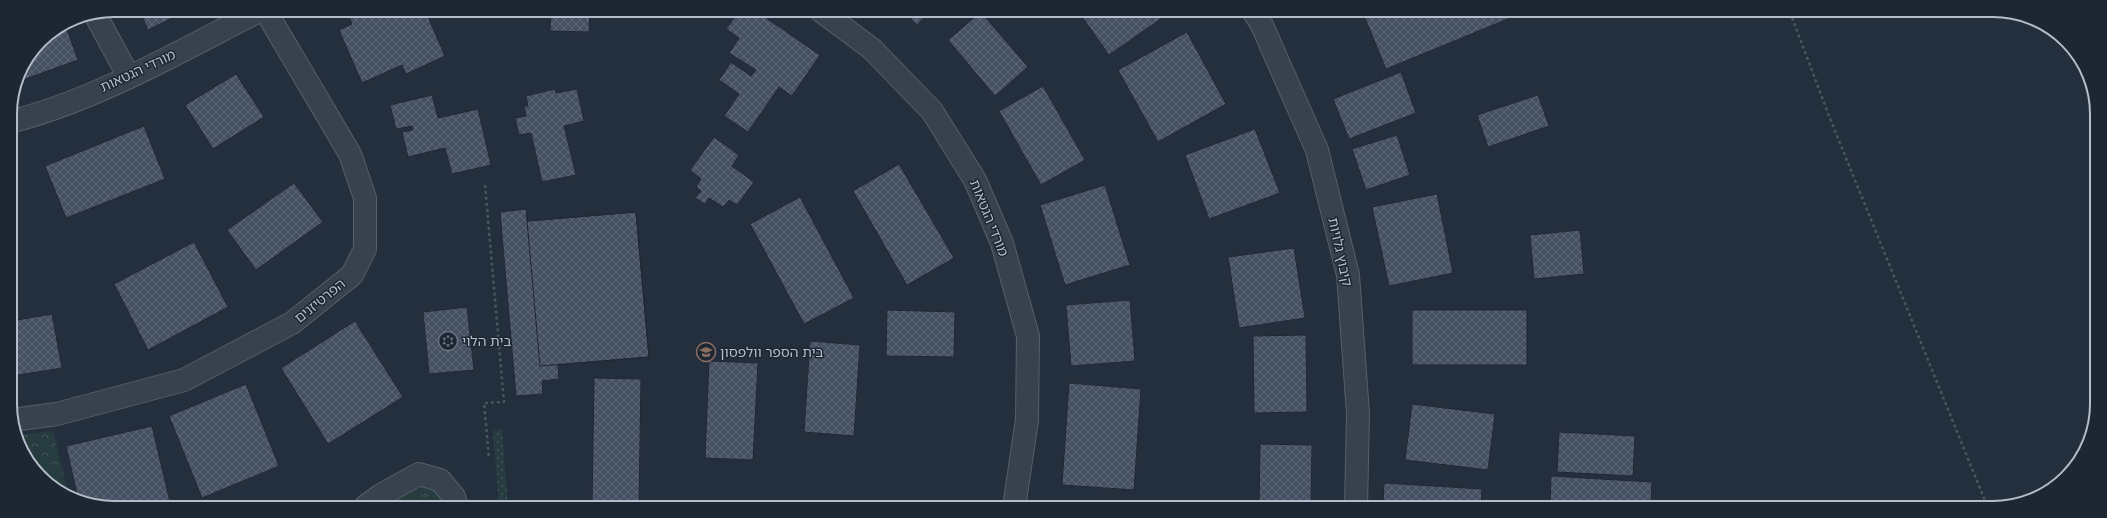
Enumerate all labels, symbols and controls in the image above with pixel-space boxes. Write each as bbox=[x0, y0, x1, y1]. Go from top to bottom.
street label: מורדי הגטאות bbox=[97, 45, 179, 97]
street label: מורדי הגטאות bbox=[965, 177, 1013, 259]
street label: קיבוץ גלויות bbox=[1323, 216, 1357, 288]
street label: הפרטיזנים bbox=[291, 275, 349, 327]
synagogue icon: בית הלוי bbox=[437, 330, 459, 352]
place label: בית הלוי bbox=[462, 332, 511, 351]
school or university icon: בית הספר וולפסון bbox=[695, 341, 717, 363]
place label: בית הספר וולפסון bbox=[720, 343, 824, 362]

